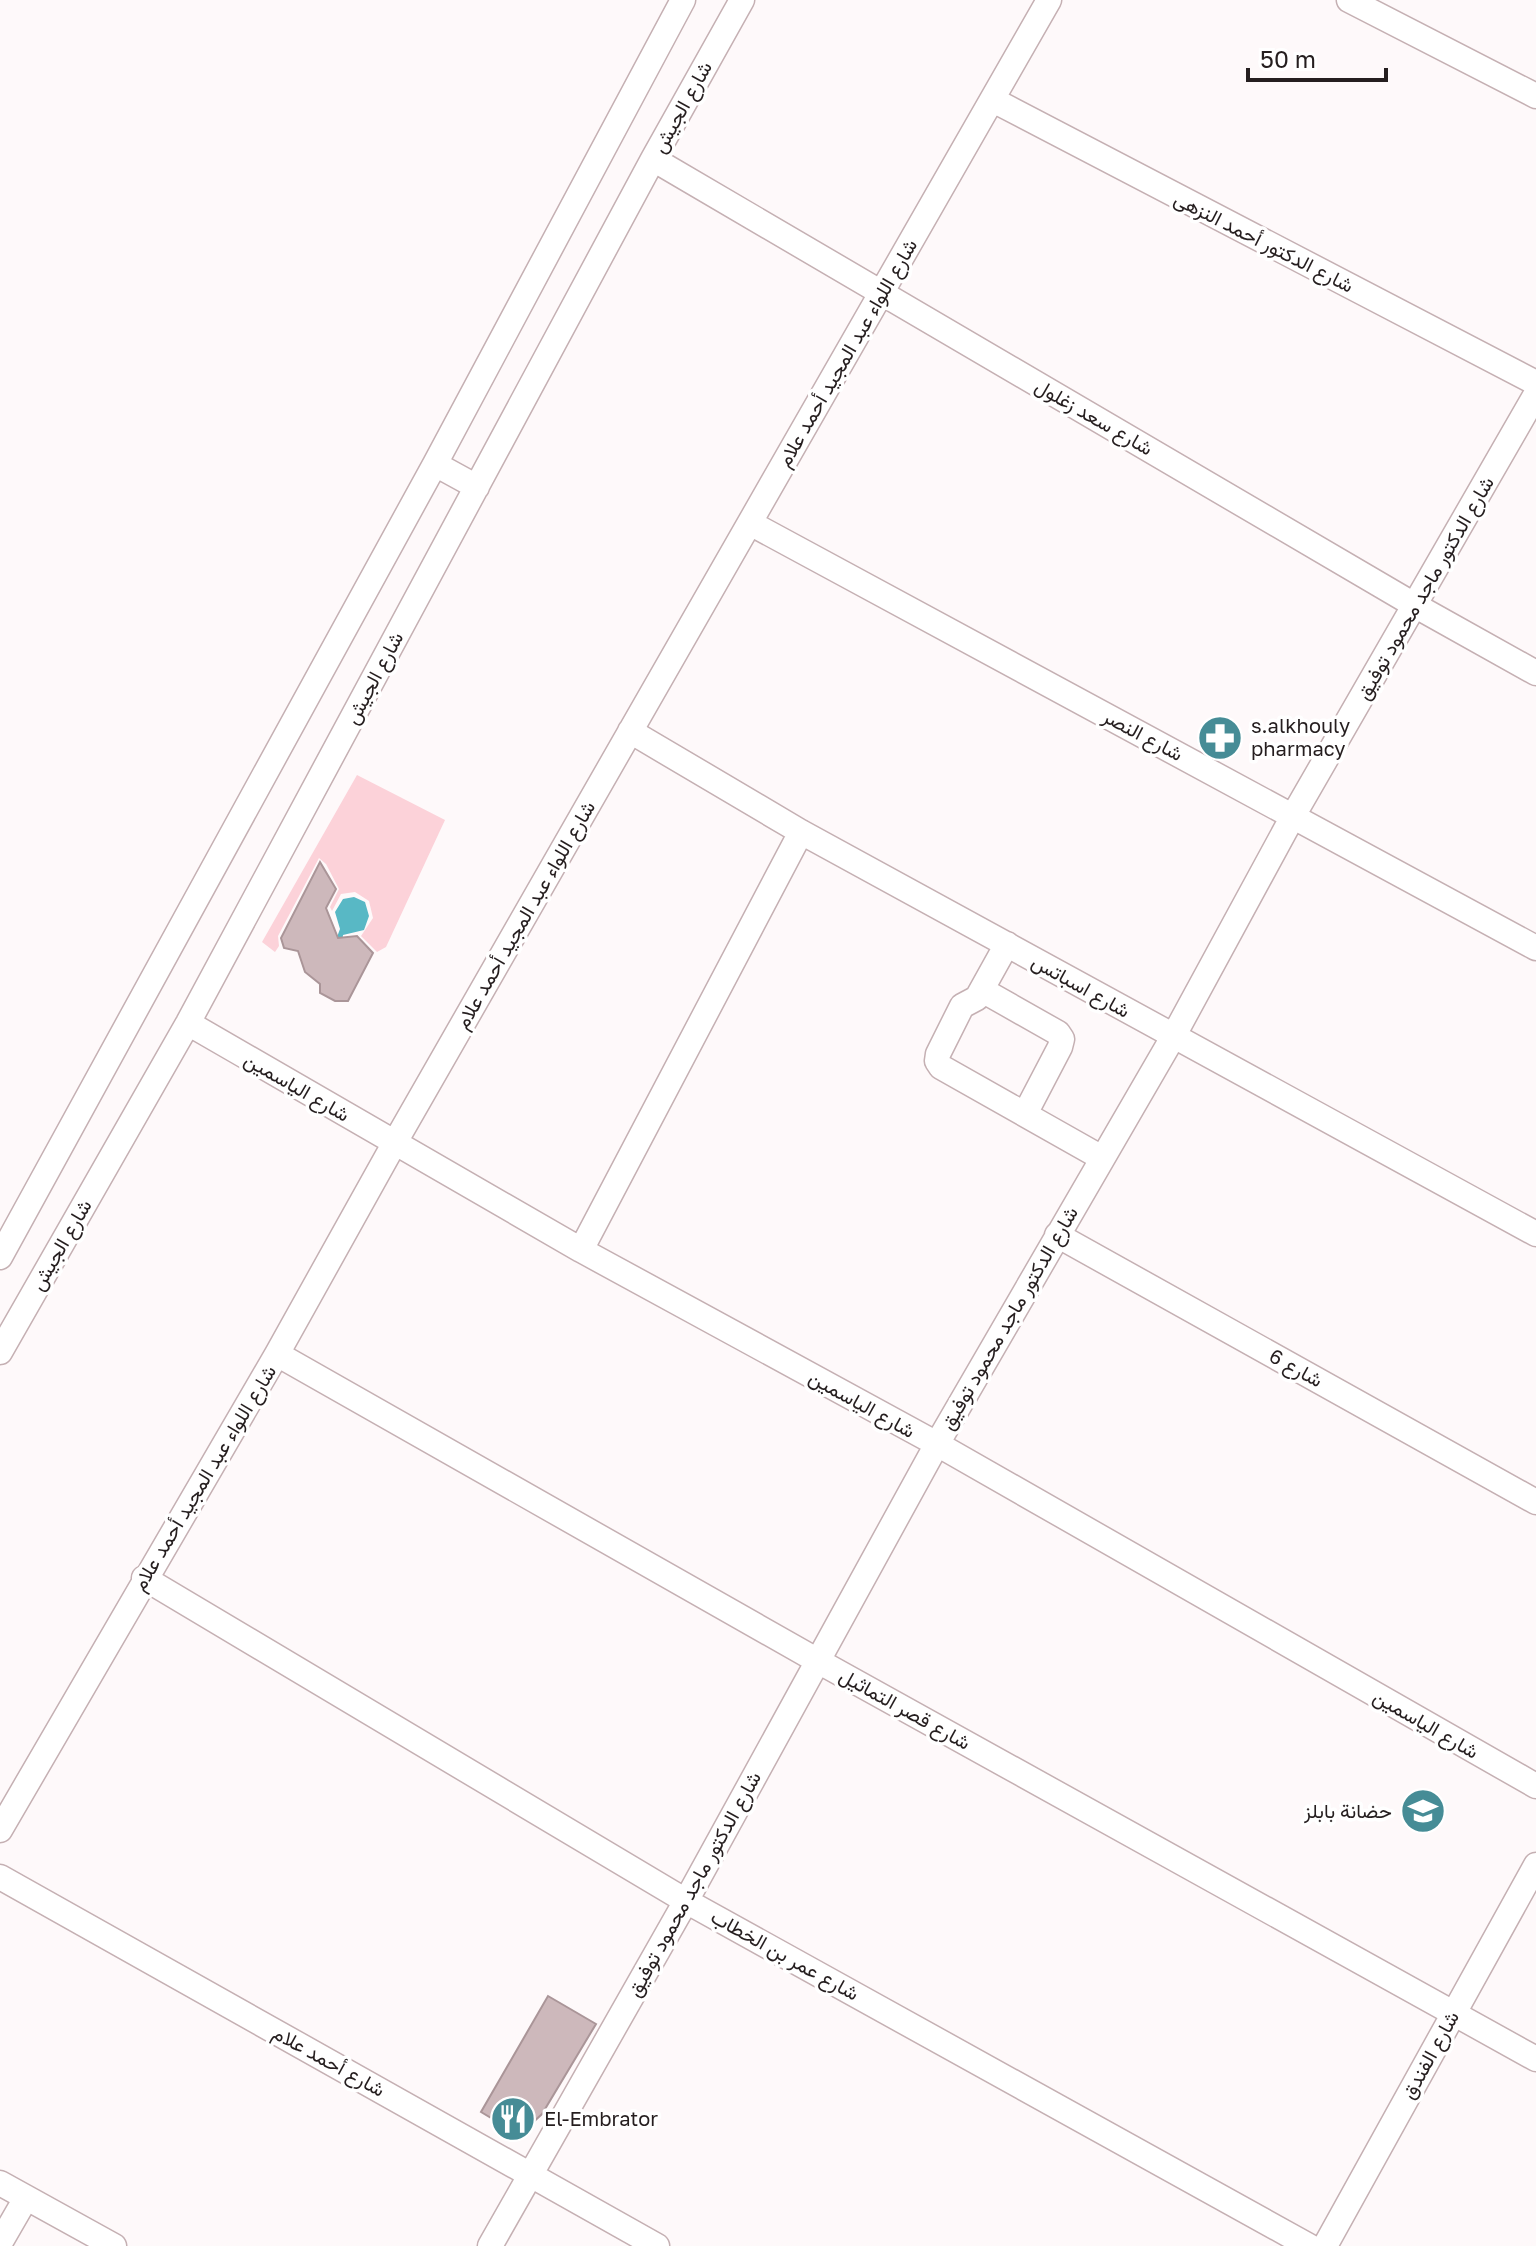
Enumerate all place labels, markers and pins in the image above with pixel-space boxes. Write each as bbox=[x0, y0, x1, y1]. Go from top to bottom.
place label: s.alkhouly pharmacy bbox=[1251, 713, 1350, 760]
pharmacy icon: s.alkhouly pharmacy bbox=[1196, 714, 1244, 762]
school or university icon: حضانة بابلز bbox=[1399, 1787, 1447, 1835]
place label: حضانة بابلز bbox=[1303, 1798, 1392, 1824]
restaurant icon: El-Embrator bbox=[489, 2095, 537, 2143]
place label: El-Embrator bbox=[544, 2106, 658, 2130]

